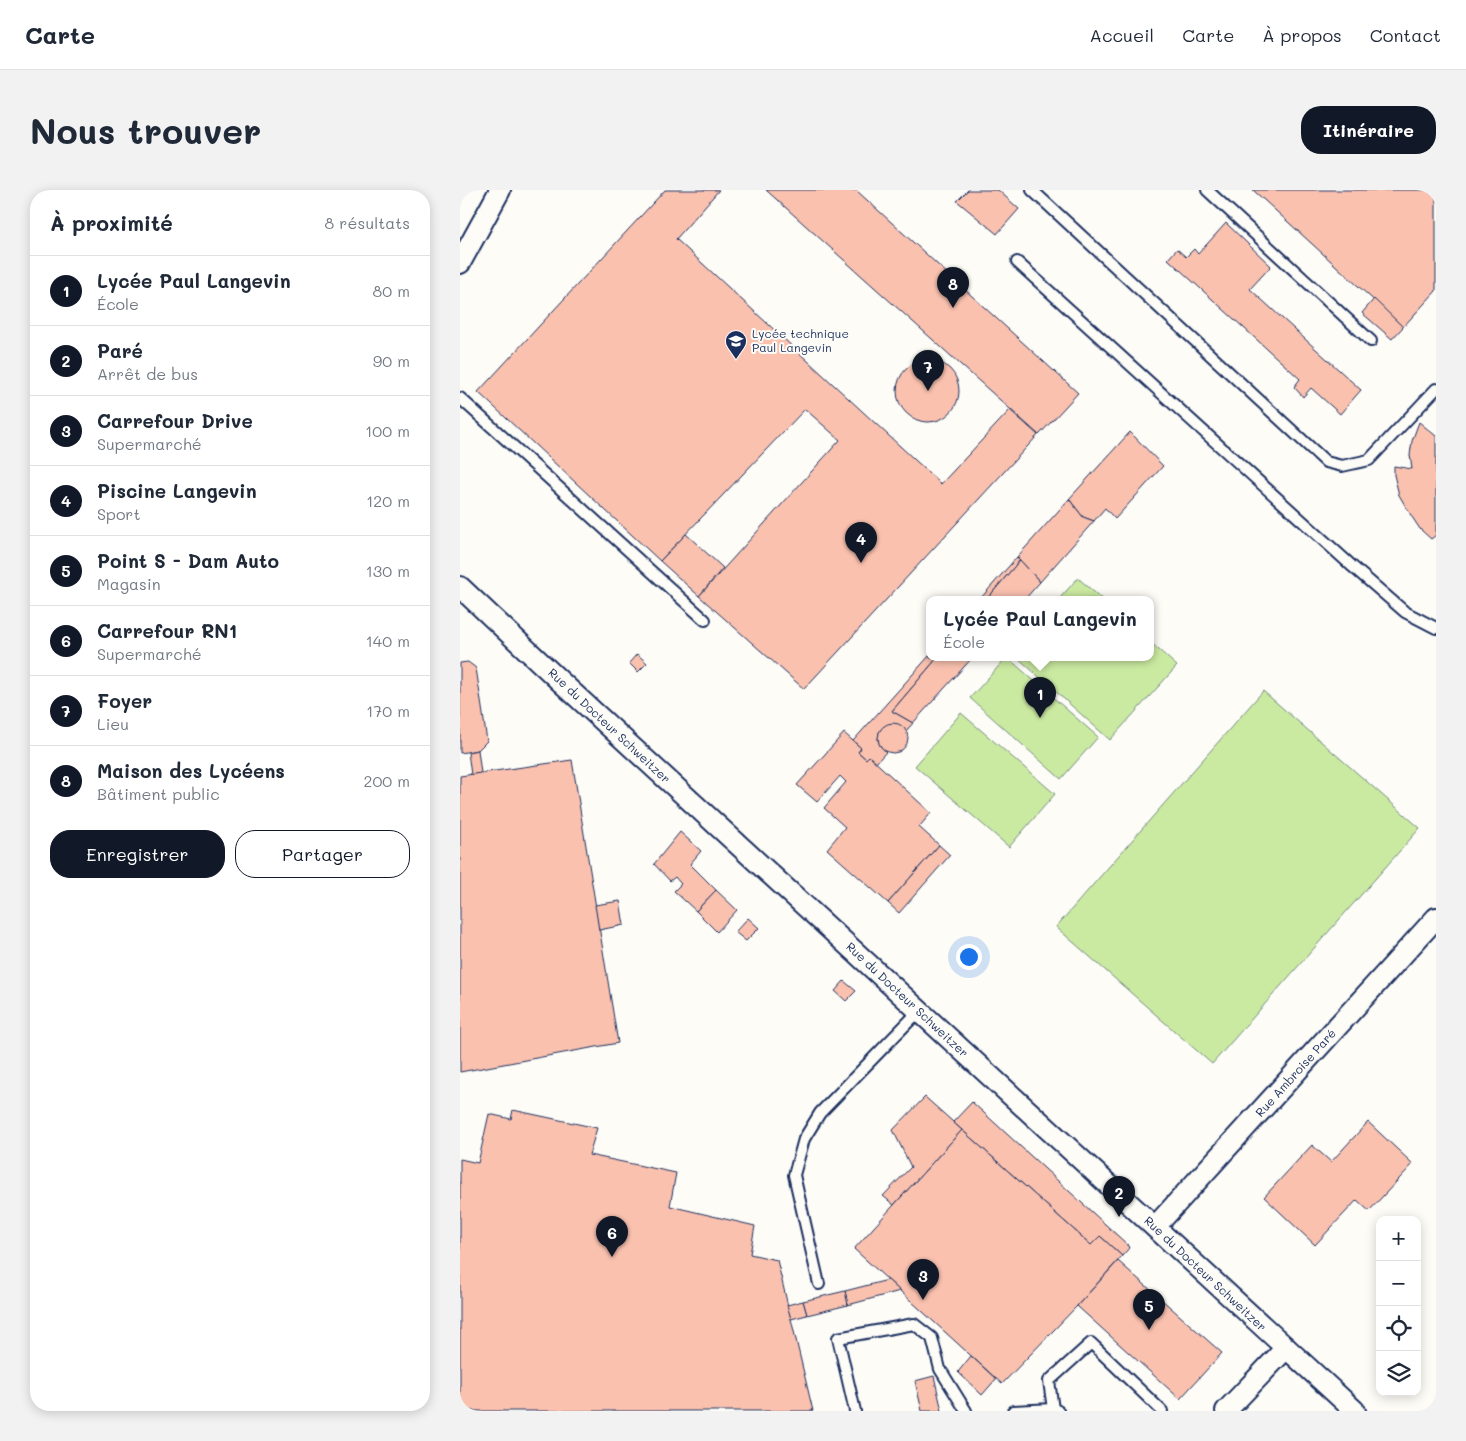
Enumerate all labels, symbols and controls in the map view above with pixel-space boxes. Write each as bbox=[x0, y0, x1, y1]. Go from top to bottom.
text: Carte bbox=[25, 19, 95, 50]
text: Accueil bbox=[1089, 23, 1154, 47]
text: Carte bbox=[1182, 23, 1234, 47]
text: À propos bbox=[1262, 23, 1342, 47]
text: Contact bbox=[1370, 23, 1441, 47]
button: Itinéraire bbox=[1301, 106, 1436, 154]
text: Nous trouver bbox=[30, 107, 261, 153]
text: À proximité bbox=[50, 209, 173, 236]
text: 8 résultats bbox=[325, 212, 410, 233]
pin: 8 bbox=[937, 267, 969, 308]
text: Lycée Paul Langevin bbox=[97, 268, 291, 293]
text: 1 bbox=[62, 280, 70, 301]
text: 80 m bbox=[373, 280, 410, 301]
text: École bbox=[97, 293, 139, 314]
place label: Lycée technique Paul Langevin bbox=[752, 325, 849, 355]
school or university icon: Lycée technique Paul Langevin bbox=[724, 329, 748, 360]
text: Paré bbox=[97, 338, 143, 363]
text: 2 bbox=[62, 350, 70, 371]
text: 90 m bbox=[373, 350, 410, 371]
pin: 7 bbox=[912, 350, 944, 391]
text: Arrêt de bus bbox=[97, 363, 198, 384]
text: Carrefour Drive bbox=[97, 408, 253, 433]
text: 3 bbox=[61, 420, 71, 441]
text: 100 m bbox=[365, 420, 410, 441]
text: Supermarché bbox=[97, 433, 202, 454]
text: Piscine Langevin bbox=[97, 478, 257, 503]
text: 4 bbox=[61, 490, 71, 511]
text: 120 m bbox=[366, 490, 410, 511]
text: Sport bbox=[97, 503, 140, 524]
pin: 4 bbox=[845, 522, 877, 563]
text: Point S - Dam Auto bbox=[97, 548, 279, 573]
text: 5 bbox=[61, 560, 71, 581]
text: 130 m bbox=[366, 560, 410, 581]
text: Magasin bbox=[97, 573, 161, 594]
popup bbox=[926, 596, 1154, 661]
text: Lycée Paul Langevin bbox=[943, 606, 1137, 631]
text: Carrefour RN1 bbox=[97, 618, 237, 643]
text: 6 bbox=[61, 630, 71, 651]
text: 140 m bbox=[366, 630, 410, 651]
text: École bbox=[943, 631, 985, 652]
text: Supermarché bbox=[97, 643, 202, 664]
street label: Rue du Docteur Schweitzer bbox=[545, 664, 674, 786]
pin: 1 bbox=[1024, 677, 1056, 718]
text: Foyer bbox=[97, 688, 152, 713]
text: 7 bbox=[62, 700, 70, 721]
text: 170 m bbox=[366, 700, 410, 721]
text: Lieu bbox=[97, 713, 129, 734]
text: Maison des Lycéens bbox=[97, 758, 285, 783]
text: 8 bbox=[61, 770, 71, 791]
text: 200 m bbox=[363, 770, 410, 791]
text: Bâtiment public bbox=[97, 783, 220, 804]
button: Enregistrer bbox=[50, 830, 225, 878]
button: Partager bbox=[235, 830, 410, 878]
street label: Rue du Docteur Schweitzer bbox=[843, 938, 972, 1060]
your location bbox=[956, 944, 982, 970]
street label: Rue Ambroise Paré bbox=[1251, 1025, 1339, 1120]
pin: 2 bbox=[1103, 1176, 1135, 1217]
street label: Rue du Docteur Schweitzer bbox=[1141, 1212, 1270, 1334]
pin: 6 bbox=[596, 1216, 628, 1257]
map controls bbox=[1376, 1216, 1421, 1396]
button: + bbox=[1376, 1216, 1421, 1261]
pin: 3 bbox=[907, 1259, 939, 1300]
button: − bbox=[1376, 1261, 1421, 1306]
pin: 5 bbox=[1133, 1289, 1165, 1330]
button: locate bbox=[1376, 1306, 1421, 1351]
button: layers bbox=[1376, 1351, 1421, 1396]

